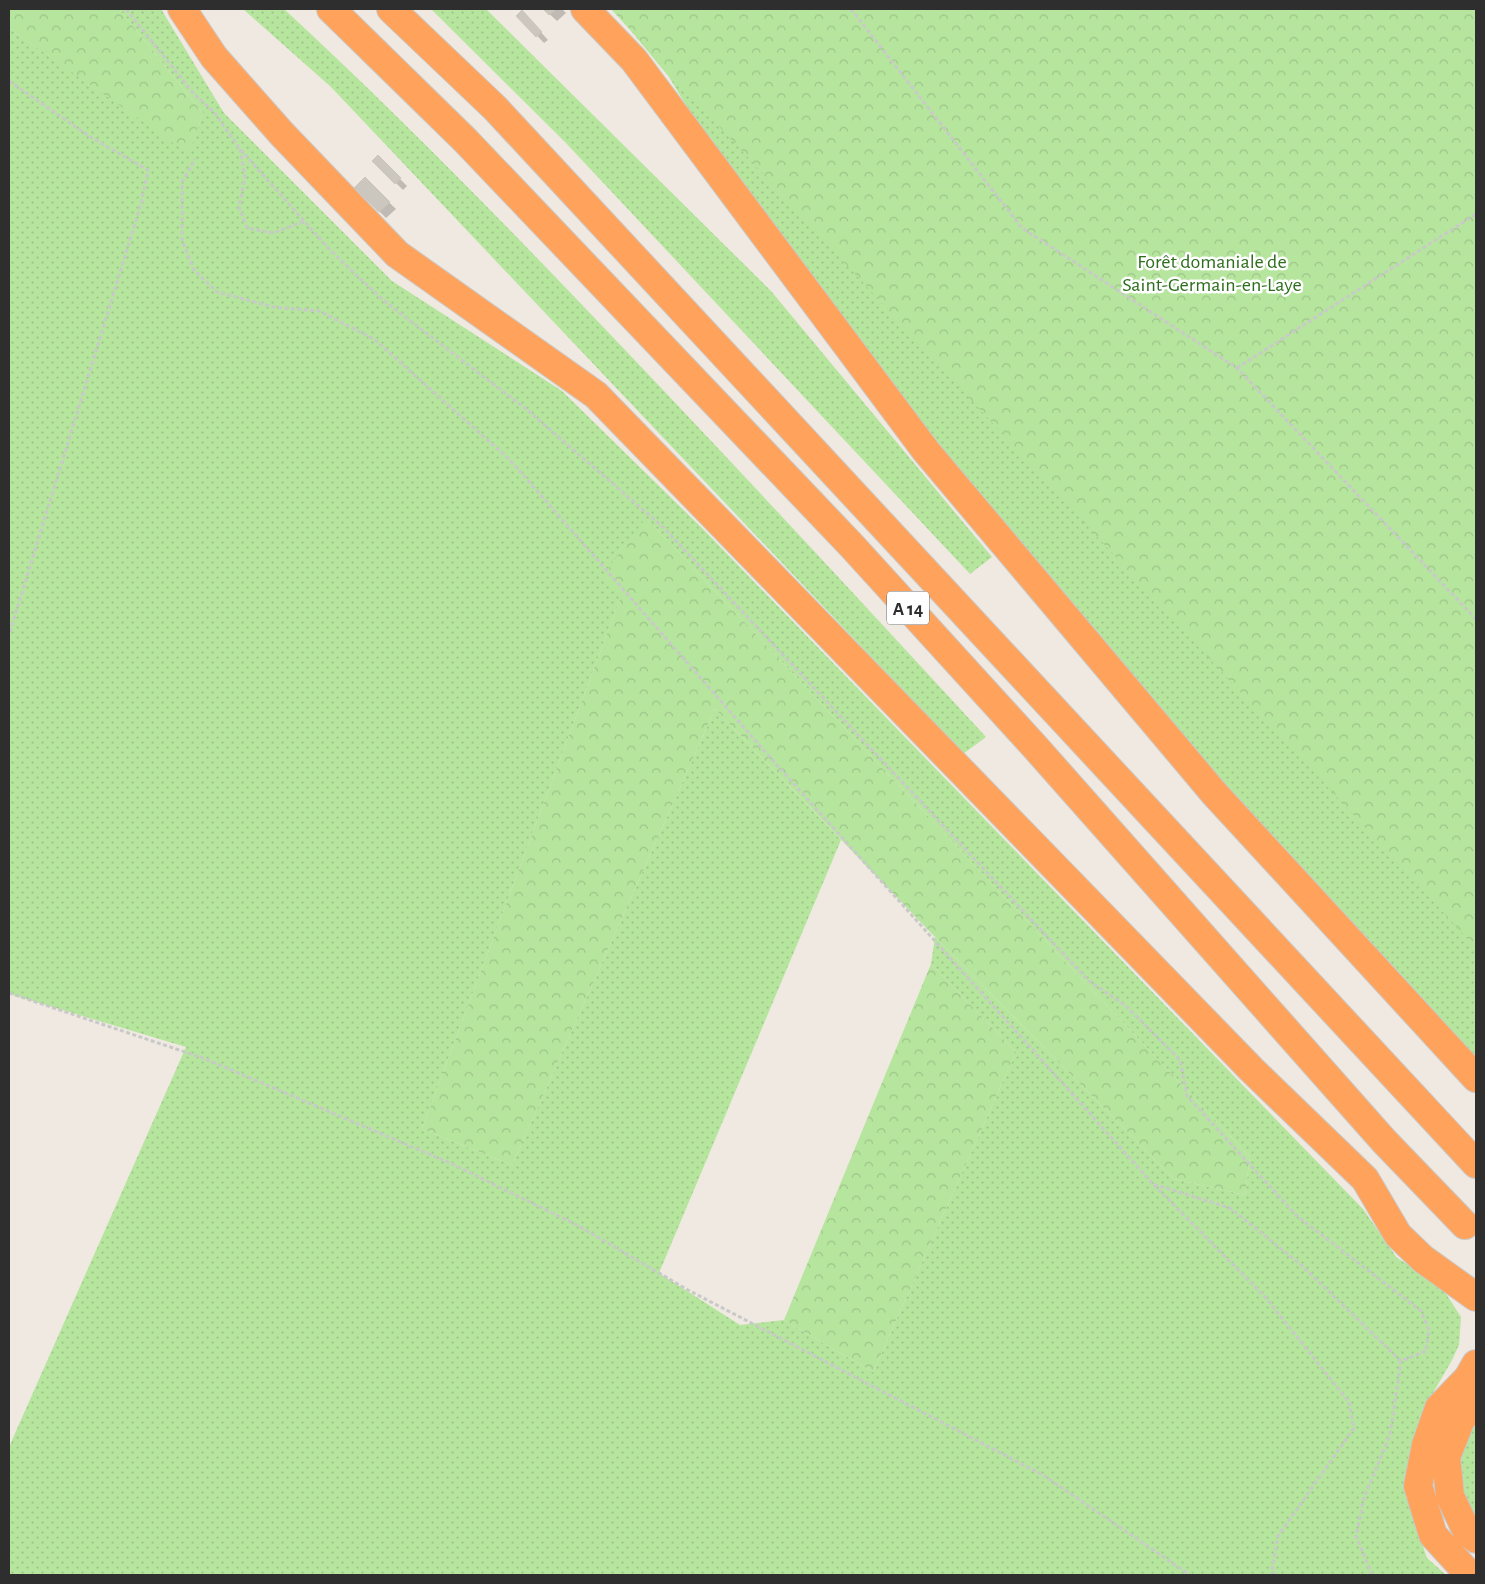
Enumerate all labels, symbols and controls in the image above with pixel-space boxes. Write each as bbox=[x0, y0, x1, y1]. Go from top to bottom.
park label: Forêt domaniale de Saint-Germain-en-Laye bbox=[1122, 252, 1302, 295]
road number: A 14 bbox=[887, 592, 929, 624]

